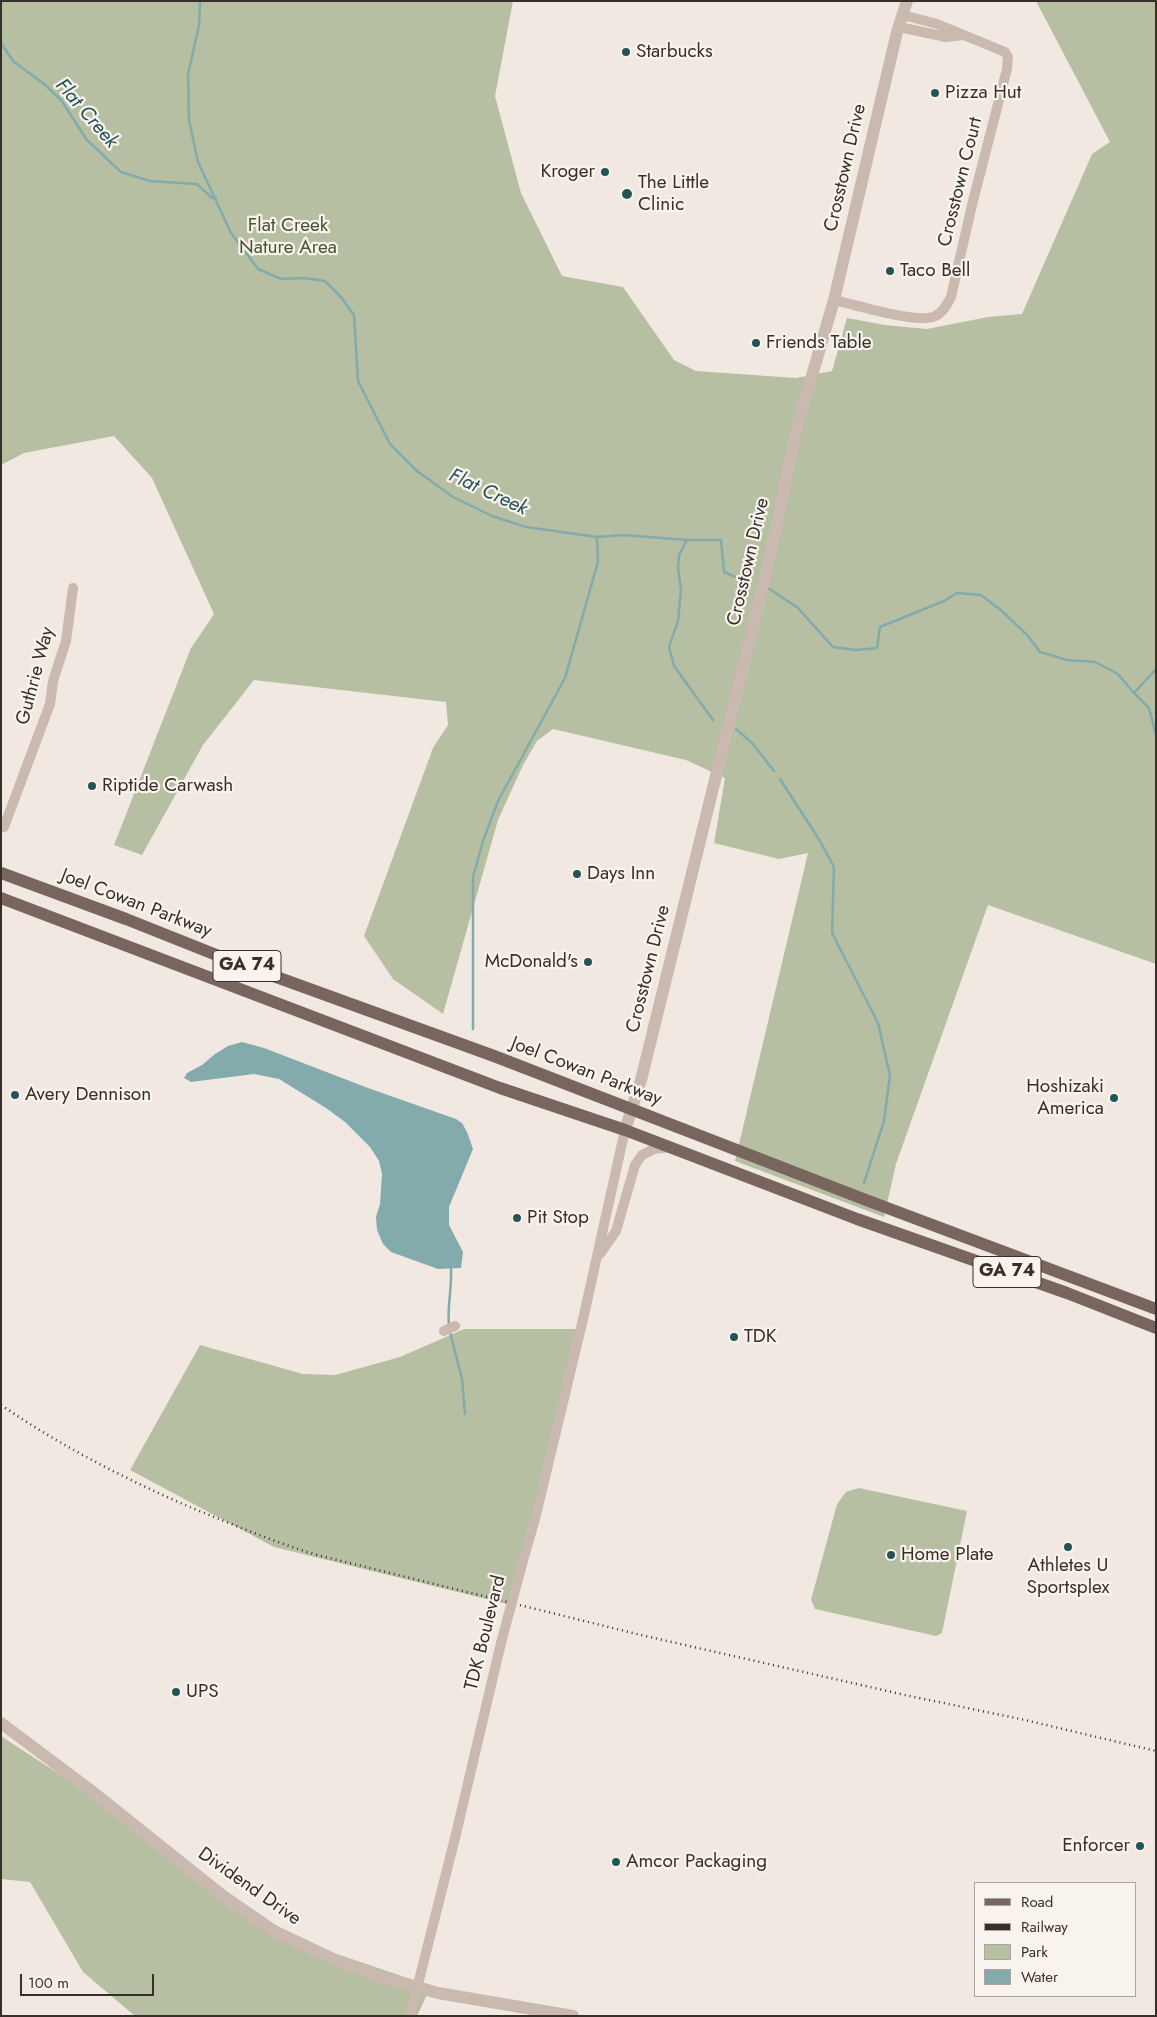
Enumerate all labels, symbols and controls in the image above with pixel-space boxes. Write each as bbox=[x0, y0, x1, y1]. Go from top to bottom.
place label: Starbucks bbox=[636, 41, 713, 63]
marker: Starbucks bbox=[620, 46, 632, 58]
water label: Flat Creek bbox=[49, 74, 123, 154]
place label: Pizza Hut bbox=[945, 82, 1021, 104]
marker: Pizza Hut bbox=[929, 87, 941, 99]
street label: Crosstown Drive bbox=[820, 102, 872, 234]
street label: Crosstown Court bbox=[934, 115, 988, 249]
place label: Kroger bbox=[541, 161, 595, 183]
marker: Kroger bbox=[599, 166, 611, 178]
place label: The Little Clinic bbox=[638, 172, 709, 216]
marker: The Little Clinic bbox=[620, 187, 634, 201]
park label: Flat Creek Nature Area bbox=[239, 215, 337, 259]
place label: Taco Bell bbox=[900, 260, 970, 282]
marker: Taco Bell bbox=[884, 265, 896, 277]
place label: Friends Table bbox=[766, 332, 872, 354]
marker: Friends Table bbox=[750, 337, 762, 349]
water label: Flat Creek bbox=[445, 464, 531, 522]
street label: Crosstown Drive bbox=[723, 496, 775, 628]
street label: Guthrie Way bbox=[12, 625, 60, 727]
place label: Riptide Carwash bbox=[102, 775, 233, 797]
marker: Riptide Carwash bbox=[86, 780, 98, 792]
place label: Days Inn bbox=[587, 863, 655, 885]
street label: Joel Cowan Parkway bbox=[57, 865, 215, 943]
marker: Days Inn bbox=[571, 868, 583, 880]
street label: Crosstown Drive bbox=[622, 903, 676, 1035]
road number: GA 74 bbox=[213, 950, 281, 981]
place label: McDonald's bbox=[485, 951, 578, 973]
marker: McDonald's bbox=[582, 956, 594, 968]
street label: Joel Cowan Parkway bbox=[507, 1033, 665, 1111]
place label: Hoshizaki America bbox=[1026, 1076, 1104, 1120]
place label: Avery Dennison bbox=[25, 1084, 151, 1106]
marker: Avery Dennison bbox=[9, 1089, 21, 1101]
marker: Hoshizaki America bbox=[1108, 1092, 1120, 1104]
place label: Pit Stop bbox=[527, 1207, 589, 1229]
marker: Pit Stop bbox=[511, 1212, 523, 1224]
road number: GA 74 bbox=[973, 1256, 1041, 1288]
place label: TDK bbox=[744, 1326, 776, 1348]
marker: TDK bbox=[728, 1331, 740, 1343]
marker: Athletes U Sportsplex bbox=[1062, 1541, 1074, 1553]
place label: Home Plate bbox=[901, 1544, 994, 1566]
marker: Home Plate bbox=[885, 1549, 897, 1561]
place label: Athletes U Sportsplex bbox=[1026, 1555, 1110, 1599]
street label: TDK Boulevard bbox=[461, 1573, 511, 1693]
place label: UPS bbox=[186, 1681, 219, 1703]
marker: UPS bbox=[170, 1686, 182, 1698]
place label: Enforcer bbox=[1062, 1835, 1130, 1857]
marker: Enforcer bbox=[1134, 1840, 1146, 1852]
street label: Dividend Drive bbox=[193, 1843, 305, 1931]
place label: Amcor Packaging bbox=[626, 1851, 767, 1873]
marker: Amcor Packaging bbox=[610, 1856, 622, 1868]
legend bbox=[974, 1882, 1137, 1997]
text: Road bbox=[1021, 1891, 1053, 1913]
text: Railway bbox=[1021, 1916, 1068, 1938]
text: Park bbox=[1021, 1941, 1048, 1963]
scale bar bbox=[22, 1964, 156, 1996]
text: Water bbox=[1021, 1966, 1058, 1988]
text: 100 m bbox=[28, 1972, 69, 1994]

